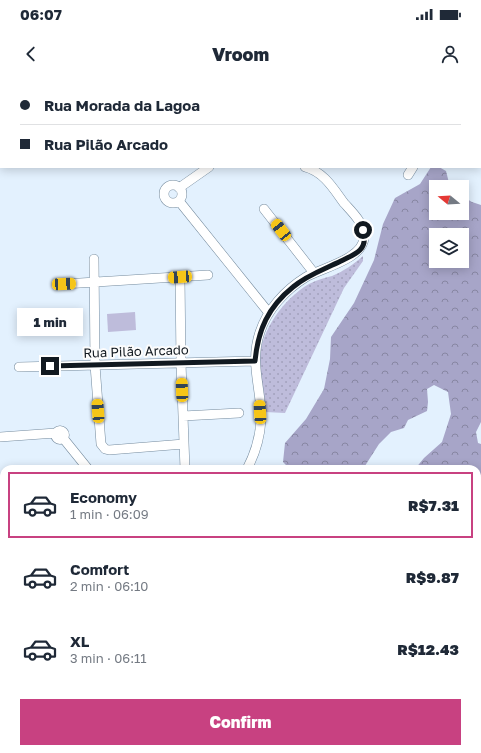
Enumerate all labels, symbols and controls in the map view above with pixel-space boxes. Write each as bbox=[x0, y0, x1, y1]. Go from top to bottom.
text: 06:07 bbox=[20, 5, 62, 23]
icon: back bbox=[20, 43, 42, 65]
text: Vroom bbox=[212, 43, 269, 65]
icon: person bbox=[439, 43, 461, 65]
text: Rua Morada da Lagoa bbox=[44, 96, 200, 114]
text: Rua Pilão Arcado bbox=[44, 135, 168, 153]
north arrow bbox=[429, 180, 469, 220]
map controls bbox=[429, 180, 469, 268]
car bbox=[269, 217, 293, 243]
route start bbox=[354, 221, 372, 239]
button: layers bbox=[429, 228, 469, 268]
car bbox=[168, 270, 192, 284]
car bbox=[52, 277, 76, 291]
callout: 1 min bbox=[17, 308, 83, 336]
text: 1 min bbox=[33, 314, 67, 330]
street label: Rua Pilão Arcado bbox=[83, 341, 189, 361]
route end bbox=[41, 357, 59, 375]
car bbox=[176, 378, 188, 402]
car bbox=[91, 399, 105, 423]
car bbox=[253, 400, 267, 424]
icon: car bbox=[22, 487, 58, 523]
text: Economy bbox=[70, 488, 137, 506]
text: R$7.31 bbox=[408, 496, 459, 514]
text: 1 min · 06:09 bbox=[70, 506, 149, 522]
icon: car bbox=[22, 559, 58, 595]
text: Comfort bbox=[70, 560, 129, 578]
text: R$9.87 bbox=[406, 568, 459, 586]
text: 2 min · 06:10 bbox=[70, 578, 148, 594]
icon: car bbox=[22, 631, 58, 667]
text: XL bbox=[70, 632, 89, 650]
text: R$12.43 bbox=[397, 640, 459, 658]
text: 3 min · 06:11 bbox=[70, 650, 147, 666]
button: Confirm bbox=[20, 699, 461, 745]

